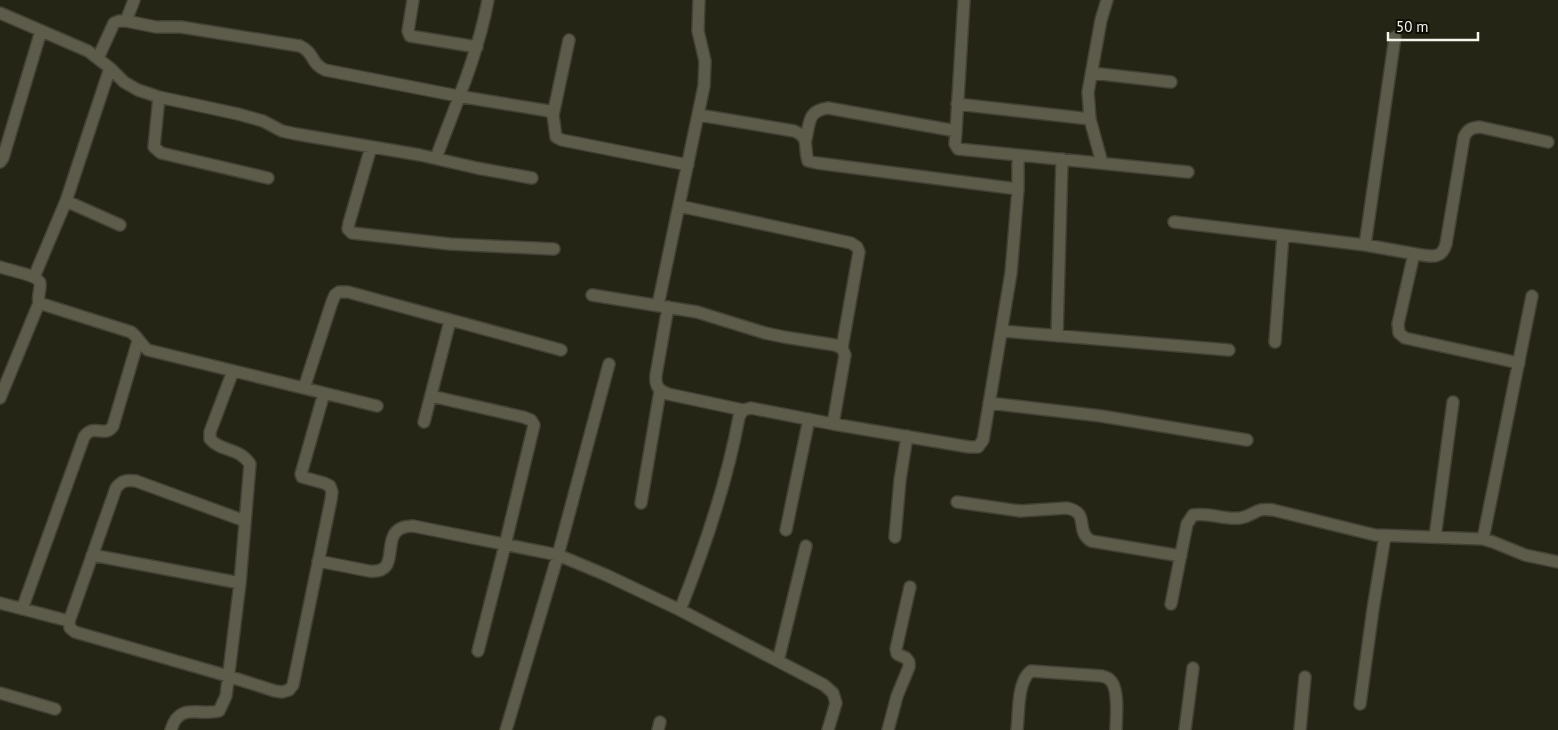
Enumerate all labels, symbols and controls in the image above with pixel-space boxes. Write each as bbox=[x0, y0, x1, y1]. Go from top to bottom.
scale bar bbox=[1388, 10, 1478, 42]
text: 50 m bbox=[1396, 17, 1429, 36]

